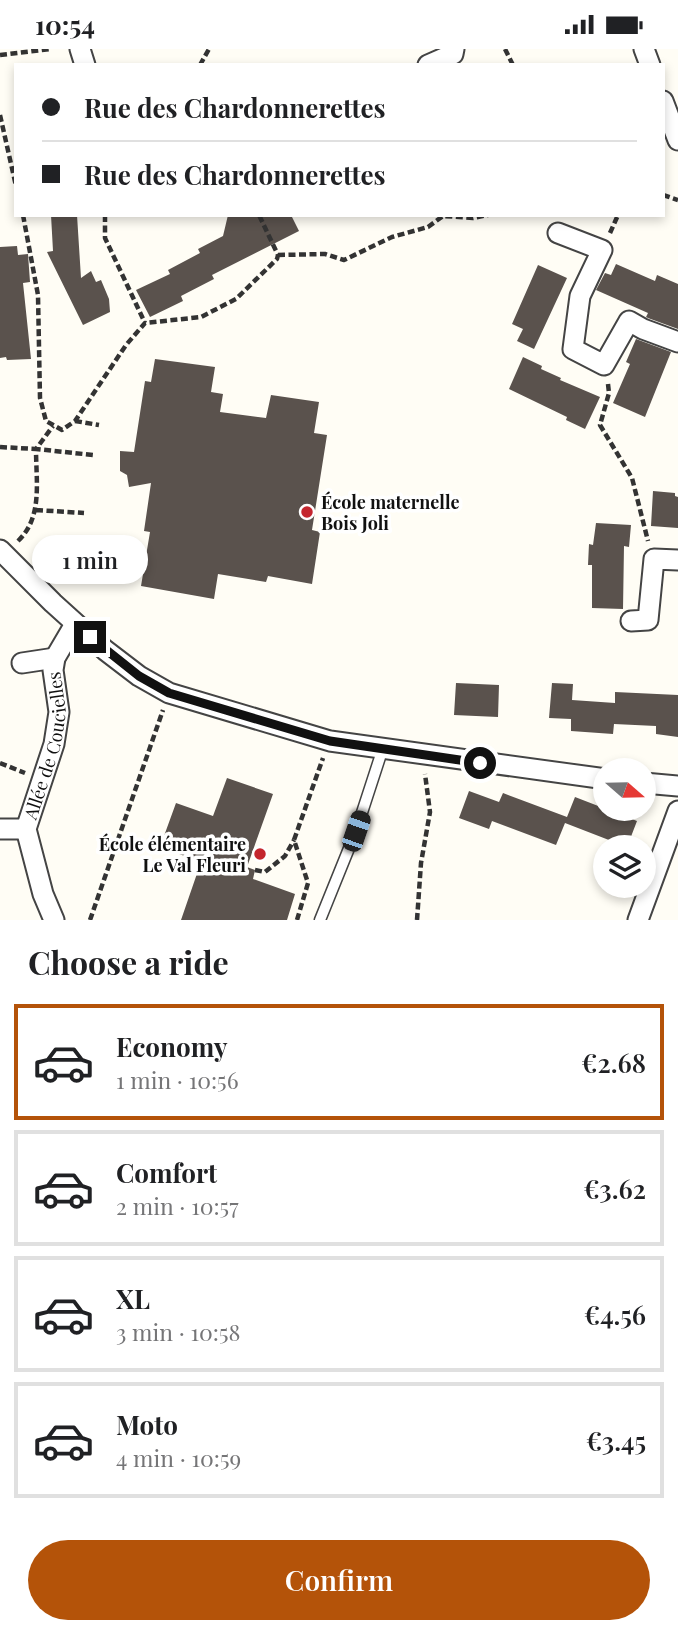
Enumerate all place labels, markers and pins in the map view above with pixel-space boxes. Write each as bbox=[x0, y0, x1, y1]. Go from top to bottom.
place label: École maternelle Bois Joli bbox=[321, 490, 460, 535]
marker: École maternelle Bois Joli bbox=[299, 504, 315, 520]
place label: École élémentaire Le Val Fleuri bbox=[99, 832, 246, 877]
marker: École élémentaire Le Val Fleuri bbox=[252, 846, 268, 862]

